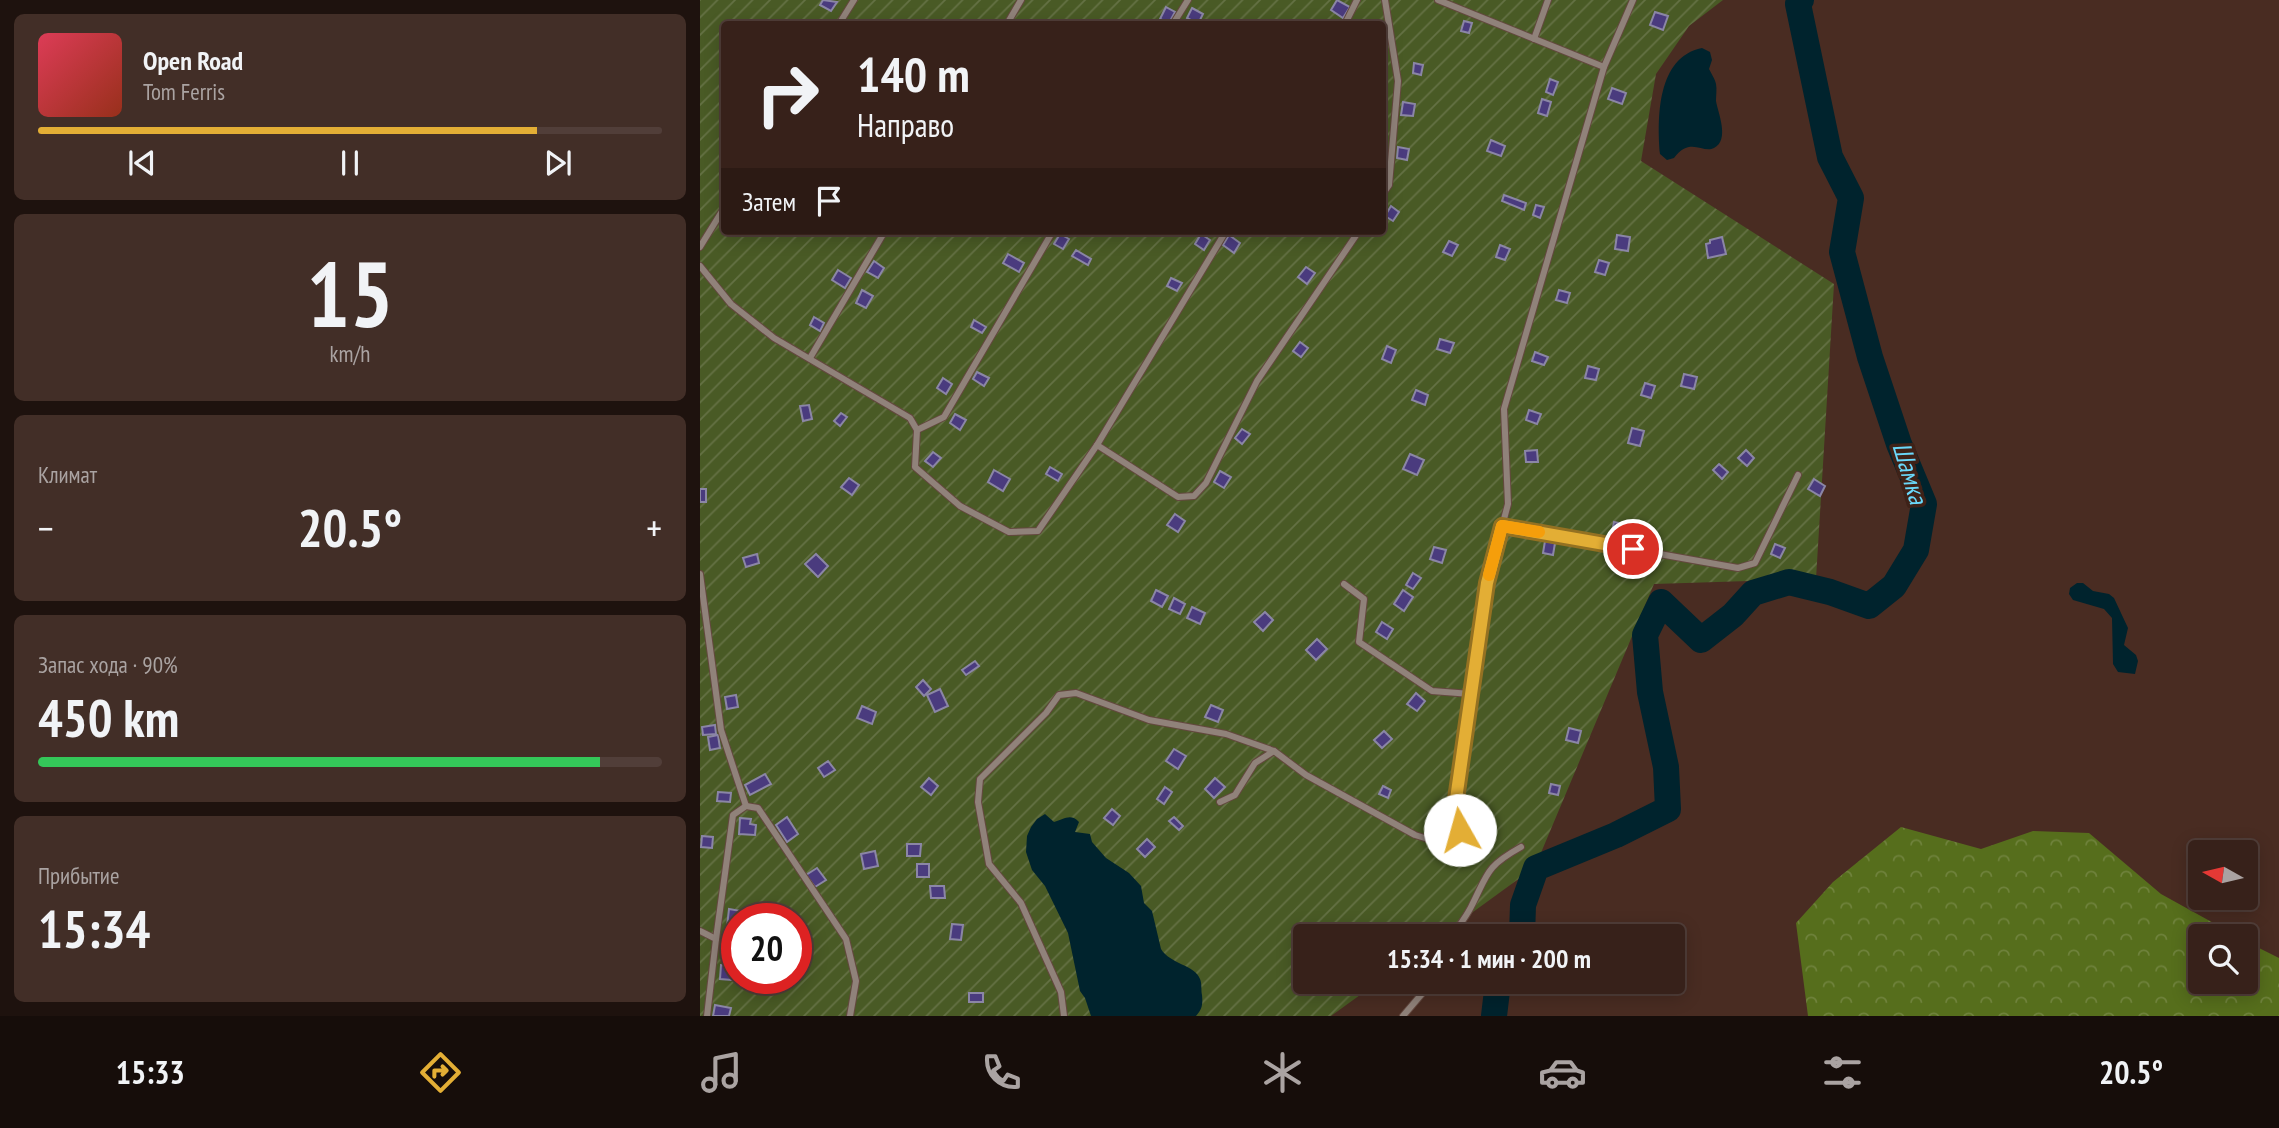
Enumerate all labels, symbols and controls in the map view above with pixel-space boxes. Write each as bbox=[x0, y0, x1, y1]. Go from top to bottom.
text: 140 m bbox=[857, 42, 970, 106]
text: Open Road bbox=[143, 44, 243, 77]
icon: right bbox=[742, 49, 833, 140]
text: Tom Ferris bbox=[143, 77, 225, 106]
text: Направо bbox=[857, 104, 954, 146]
icon: previous bbox=[123, 144, 161, 182]
icon: pause bbox=[331, 144, 369, 182]
icon: next bbox=[539, 144, 577, 182]
icon: arrive bbox=[810, 182, 848, 220]
text: Затем bbox=[742, 185, 796, 218]
text: 15 bbox=[307, 234, 394, 352]
text: km/h bbox=[330, 339, 370, 368]
water label: Шамка bbox=[1886, 438, 1936, 509]
text: Климат bbox=[38, 460, 97, 489]
text: 20.5° bbox=[298, 494, 402, 561]
text: − bbox=[38, 503, 54, 552]
text: + bbox=[646, 503, 662, 552]
pin bbox=[1603, 519, 1663, 579]
icon: arrive bbox=[1614, 530, 1652, 568]
text: Запас хода · 90% bbox=[38, 650, 178, 679]
text: 450 km bbox=[38, 684, 179, 751]
position arrow bbox=[1423, 793, 1497, 867]
north arrow bbox=[2188, 840, 2258, 910]
map controls bbox=[2188, 840, 2258, 994]
text: Прибытие bbox=[38, 861, 119, 890]
text: 15:34 bbox=[38, 895, 150, 962]
speed limit sign: 20 bbox=[721, 903, 812, 994]
button: search bbox=[2188, 924, 2258, 994]
text: 15:34 · 1 мин · 200 m bbox=[1387, 942, 1591, 975]
icon: directions bbox=[416, 1048, 465, 1097]
icon: music bbox=[697, 1048, 746, 1097]
icon: phone bbox=[977, 1048, 1026, 1097]
icon: climate bbox=[1258, 1048, 1307, 1097]
icon: car bbox=[1538, 1048, 1587, 1097]
icon: filters bbox=[1818, 1048, 1867, 1097]
text: 15:33 bbox=[116, 1051, 185, 1093]
text: 20.5° bbox=[2099, 1051, 2163, 1093]

